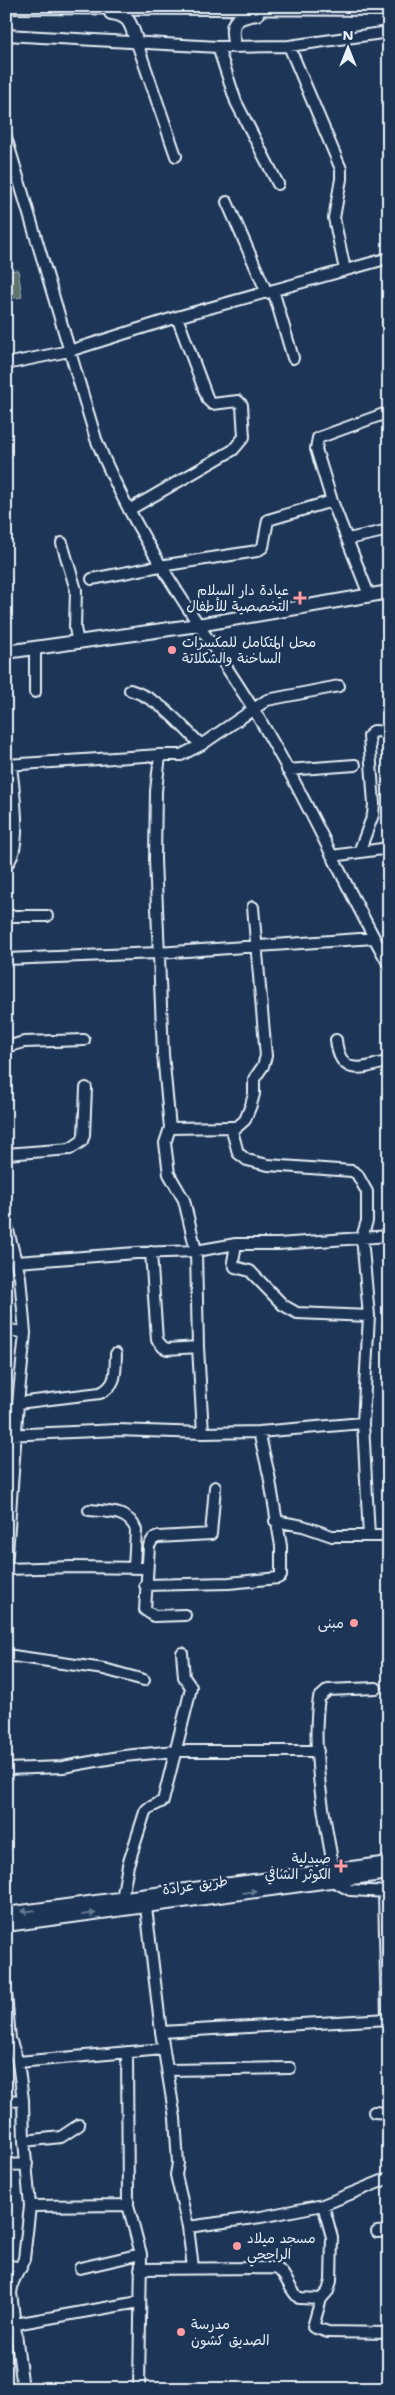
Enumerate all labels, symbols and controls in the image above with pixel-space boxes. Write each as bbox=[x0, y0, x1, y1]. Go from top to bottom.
north arrow bbox=[322, 22, 372, 72]
text: N bbox=[342, 26, 354, 44]
place label: عيادة دار السلام التخصصية للأطفال bbox=[186, 581, 289, 615]
marker: عيادة دار السلام التخصصية للأطفال bbox=[293, 591, 307, 605]
place label: محل المتكامل للمكسرات الساخنة والشكلاتة bbox=[182, 633, 316, 667]
marker: محل المتكامل للمكسرات الساخنة والشكلاتة bbox=[166, 644, 178, 656]
place label: مبنى bbox=[318, 1614, 344, 1632]
marker: مبنى bbox=[348, 1617, 360, 1629]
place label: صيدلية الكوثر الشافي bbox=[265, 1849, 331, 1885]
marker: صيدلية الكوثر الشافي bbox=[335, 1860, 347, 1872]
street label: طريق عرادة bbox=[161, 1871, 229, 1899]
one-way arrow bbox=[243, 1888, 259, 1896]
one-way arrow bbox=[20, 1907, 36, 1915]
one-way arrow bbox=[82, 1910, 98, 1918]
place label: مسجد ميلاد الراجحي bbox=[247, 2229, 316, 2267]
marker: مسجد ميلاد الراجحي bbox=[231, 2240, 243, 2252]
place label: مدرسة الصديق كشون bbox=[191, 2315, 269, 2349]
marker: مدرسة الصديق كشون bbox=[175, 2326, 187, 2338]

